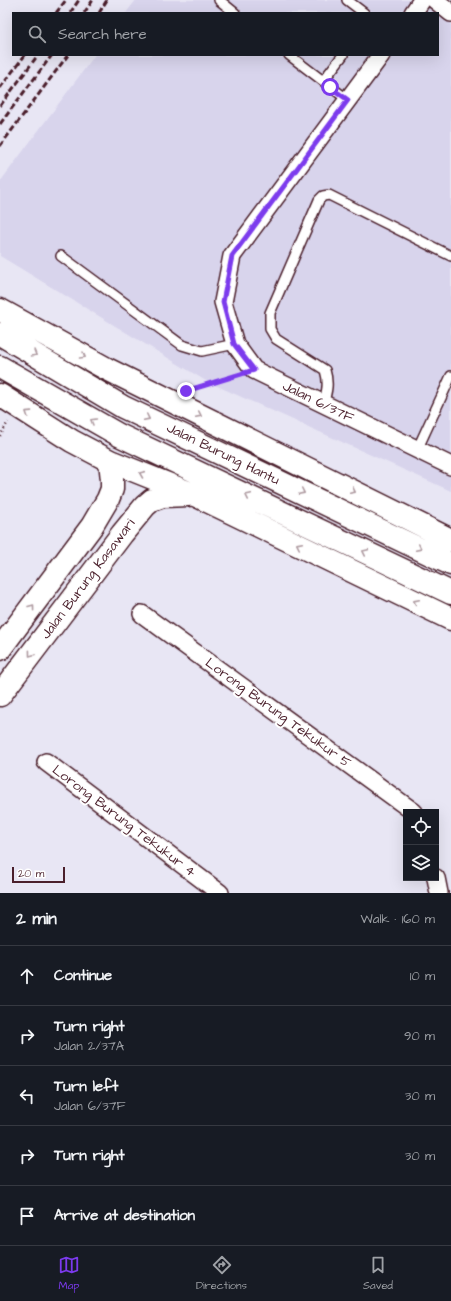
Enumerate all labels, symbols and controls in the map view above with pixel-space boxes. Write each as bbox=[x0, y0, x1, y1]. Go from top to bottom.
search box bbox=[12, 12, 439, 56]
icon: search bbox=[26, 23, 48, 45]
text: Search here bbox=[58, 24, 147, 45]
route start bbox=[321, 78, 339, 96]
one-way arrow bbox=[30, 349, 37, 356]
one-way arrow bbox=[79, 351, 87, 358]
street label: Jalan 6/37F bbox=[279, 376, 357, 428]
route end bbox=[177, 382, 195, 400]
one-way arrow bbox=[25, 410, 32, 418]
one-way arrow bbox=[195, 410, 202, 418]
one-way arrow bbox=[142, 413, 150, 421]
one-way arrow bbox=[90, 418, 97, 425]
street label: Jalan Burung Hantu bbox=[163, 418, 283, 490]
one-way arrow bbox=[139, 471, 147, 479]
one-way arrow bbox=[349, 486, 357, 494]
one-way arrow bbox=[297, 487, 305, 495]
one-way arrow bbox=[244, 493, 252, 501]
street label: Jalan Burung Kasawari bbox=[36, 515, 140, 643]
one-way arrow bbox=[296, 542, 303, 550]
one-way arrow bbox=[415, 543, 422, 551]
one-way arrow bbox=[362, 549, 369, 557]
one-way arrow bbox=[413, 599, 420, 607]
one-way arrow bbox=[27, 604, 34, 611]
one-way arrow bbox=[29, 650, 36, 657]
street label: Lorong Burung Tekukur 5 bbox=[201, 653, 355, 773]
street label: Lorong Burung Tekukur 4 bbox=[48, 760, 200, 882]
map controls bbox=[403, 809, 439, 881]
button: locate bbox=[403, 809, 439, 845]
button: layers bbox=[403, 845, 439, 881]
scale bar bbox=[12, 865, 65, 884]
text: 20 m bbox=[18, 866, 44, 881]
text: 2 min bbox=[16, 907, 57, 931]
text: Walk · 160 m bbox=[361, 910, 435, 928]
icon: ahead bbox=[16, 965, 38, 987]
text: Continue bbox=[54, 965, 112, 986]
text: 10 m bbox=[410, 967, 435, 985]
text: Turn right bbox=[54, 1016, 125, 1037]
icon: right bbox=[16, 1025, 38, 1047]
text: 90 m bbox=[404, 1027, 435, 1045]
text: Jalan 2/37A bbox=[54, 1037, 124, 1055]
text: Turn left bbox=[54, 1076, 118, 1097]
icon: left bbox=[16, 1085, 38, 1107]
text: 30 m bbox=[405, 1087, 435, 1105]
text: Jalan 6/37F bbox=[54, 1097, 126, 1115]
icon: right bbox=[16, 1145, 38, 1167]
text: Turn right bbox=[54, 1145, 125, 1166]
text: 30 m bbox=[405, 1147, 435, 1165]
icon: arrive bbox=[16, 1205, 38, 1227]
text: Arrive at destination bbox=[54, 1205, 195, 1226]
tab: Map bbox=[58, 1254, 80, 1293]
tab: Directions bbox=[196, 1254, 247, 1293]
tab: Saved bbox=[363, 1254, 393, 1293]

